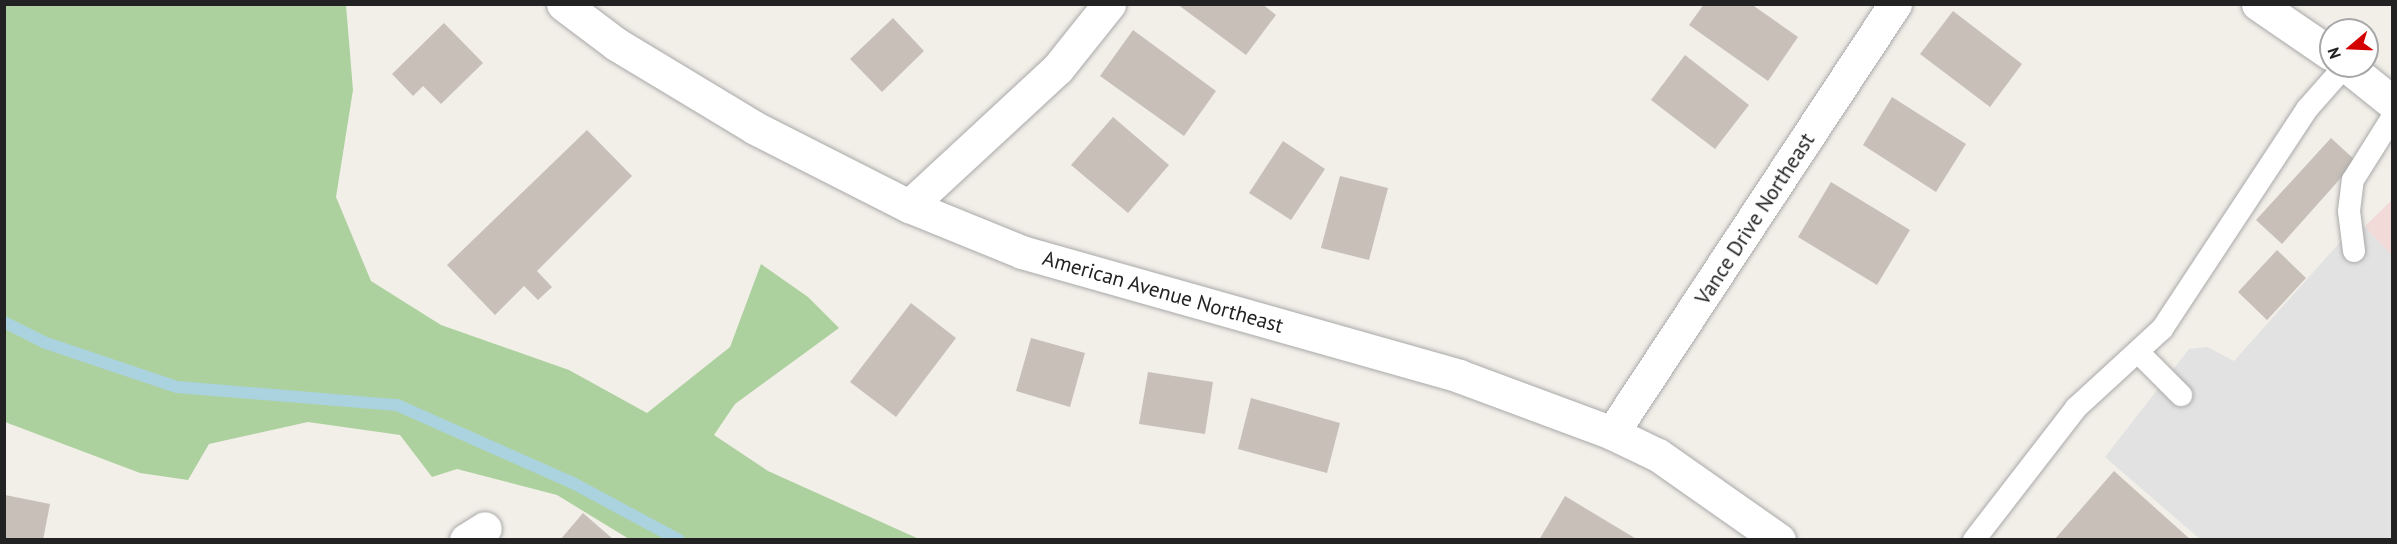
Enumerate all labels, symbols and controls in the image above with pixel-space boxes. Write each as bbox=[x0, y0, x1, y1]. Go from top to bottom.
north arrow bbox=[2319, 18, 2379, 78]
text: N bbox=[2323, 45, 2345, 61]
street label: Vance Drive Northeast bbox=[1690, 128, 1820, 310]
street label: American Avenue Northeast bbox=[1039, 245, 1287, 339]

